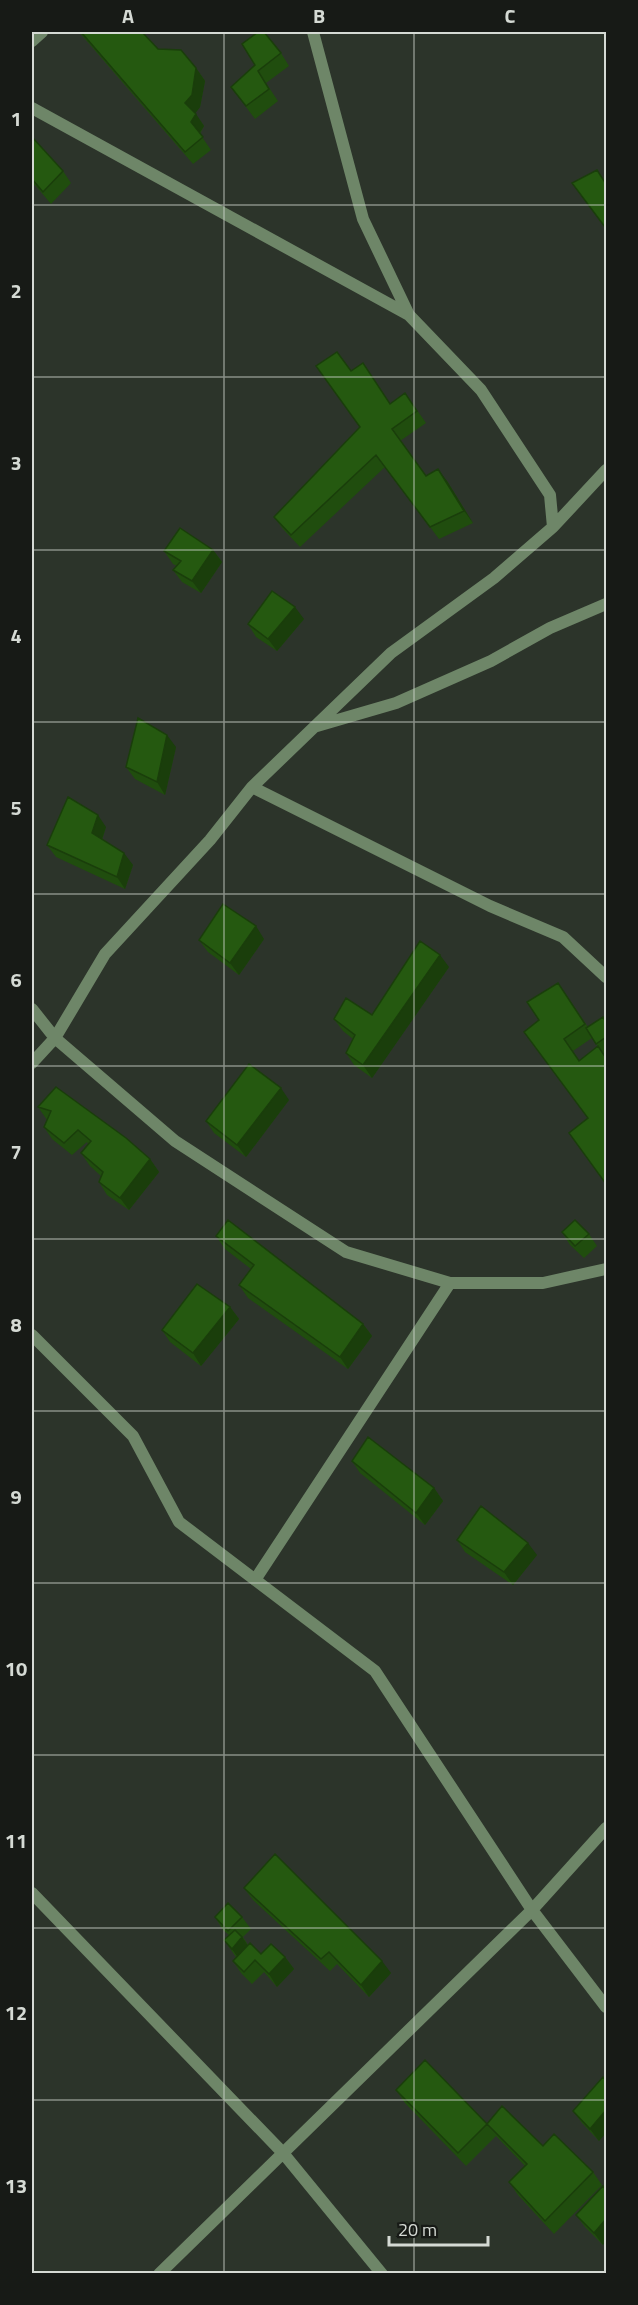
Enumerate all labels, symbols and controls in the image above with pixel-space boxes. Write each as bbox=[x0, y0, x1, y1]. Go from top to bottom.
text: A bbox=[122, 0, 134, 31]
text: B bbox=[313, 0, 325, 31]
text: C bbox=[505, 0, 516, 31]
text: 1 bbox=[10, 103, 22, 134]
text: 2 bbox=[10, 275, 22, 306]
text: 3 bbox=[10, 447, 22, 478]
text: 4 bbox=[10, 620, 22, 651]
text: 5 bbox=[10, 792, 22, 823]
text: 6 bbox=[10, 964, 22, 995]
text: 7 bbox=[10, 1136, 22, 1167]
text: 8 bbox=[10, 1309, 22, 1340]
text: 9 bbox=[10, 1481, 22, 1512]
text: 10 bbox=[5, 1653, 27, 1684]
text: 11 bbox=[5, 1825, 27, 1856]
text: 12 bbox=[5, 1997, 27, 2028]
text: 13 bbox=[5, 2170, 27, 2201]
scale bar bbox=[389, 2209, 488, 2247]
text: 20 m bbox=[398, 2216, 437, 2243]

